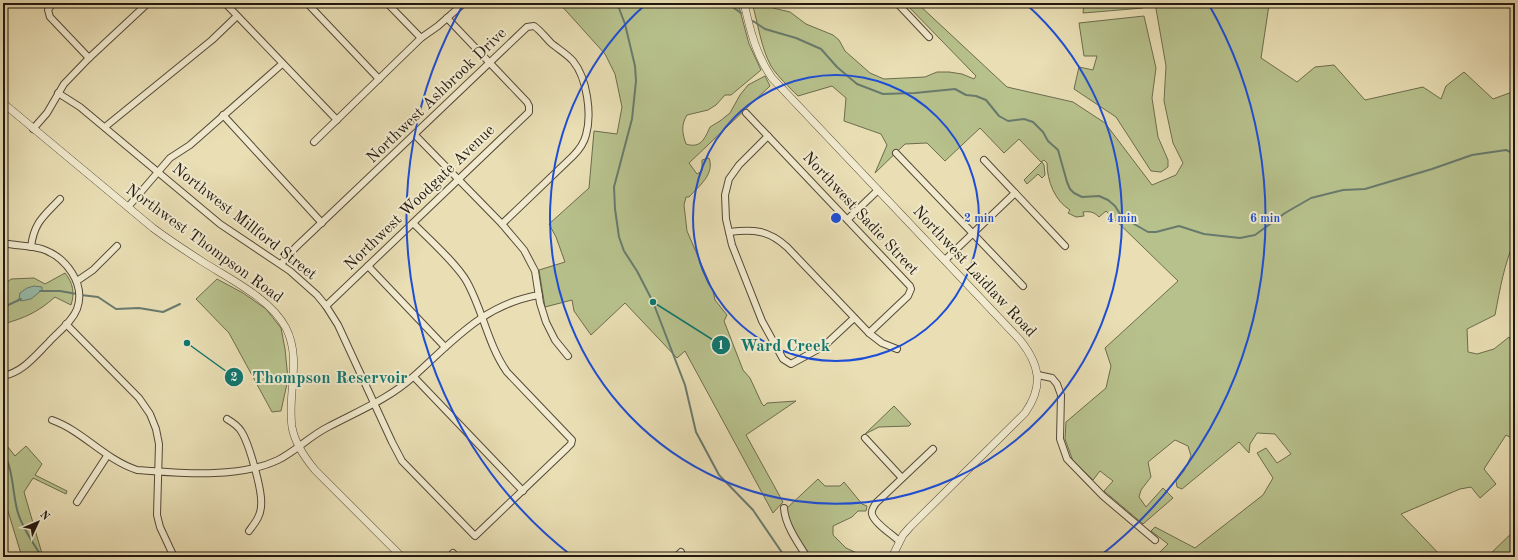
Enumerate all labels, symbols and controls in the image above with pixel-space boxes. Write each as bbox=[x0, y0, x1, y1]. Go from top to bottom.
street label: Northwest Ashbrook Drive bbox=[364, 25, 510, 167]
street label: Northwest Woodgate Avenue bbox=[342, 122, 498, 274]
street label: Northwest Sadie Street bbox=[799, 149, 921, 279]
street label: Northwest Millford Street bbox=[169, 161, 320, 284]
street label: Northwest Thompson Road bbox=[122, 182, 286, 306]
street label: Northwest Laidlaw Road bbox=[909, 203, 1039, 341]
centre of rings bbox=[829, 211, 843, 225]
text: 2 min bbox=[964, 213, 994, 225]
text: 4 min bbox=[1107, 213, 1137, 225]
text: 6 min bbox=[1250, 213, 1280, 225]
callout: Ward Creek bbox=[711, 331, 838, 360]
text: Ward Creek bbox=[740, 338, 831, 355]
text: 1 bbox=[718, 340, 724, 352]
callout: Thompson Reservoir bbox=[224, 362, 416, 391]
text: Thompson Reservoir bbox=[252, 370, 408, 387]
text: 2 bbox=[231, 372, 238, 384]
north arrow bbox=[18, 502, 58, 542]
text: N bbox=[37, 509, 51, 523]

